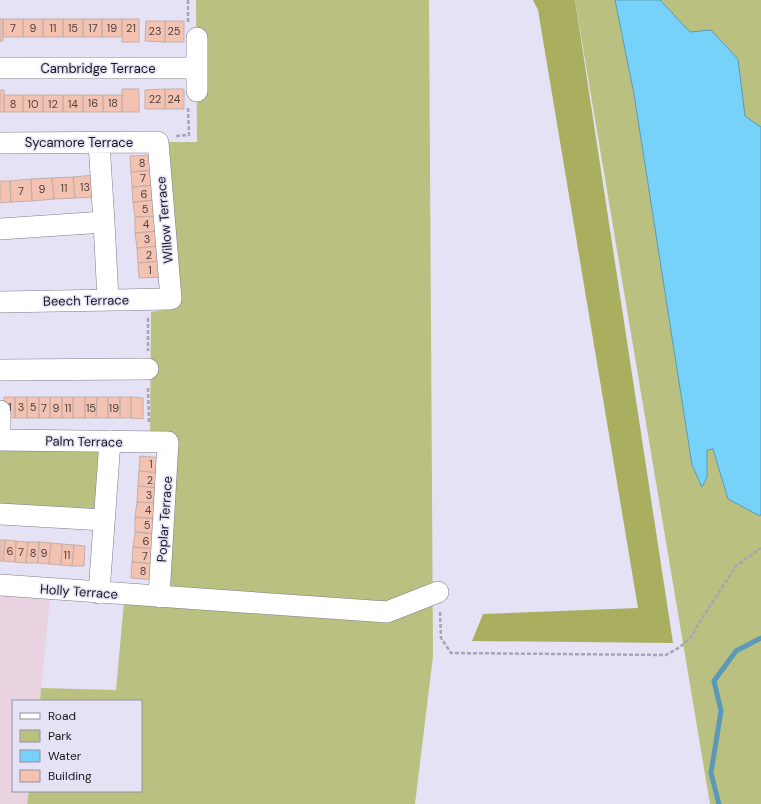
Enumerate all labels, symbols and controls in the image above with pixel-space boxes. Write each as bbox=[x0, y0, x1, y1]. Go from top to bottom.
house number: 7 bbox=[10, 21, 16, 35]
house number: 9 bbox=[30, 21, 37, 35]
house number: 11 bbox=[50, 21, 56, 35]
house number: 15 bbox=[68, 21, 78, 35]
house number: 17 bbox=[88, 21, 98, 35]
house number: 19 bbox=[107, 21, 117, 35]
house number: 21 bbox=[126, 21, 136, 35]
house number: 23 bbox=[149, 24, 161, 38]
house number: 25 bbox=[167, 24, 181, 38]
street label: Cambridge Terrace bbox=[40, 60, 156, 77]
house number: 22 bbox=[149, 92, 161, 106]
house number: 24 bbox=[168, 92, 181, 106]
house number: 16 bbox=[88, 96, 98, 110]
house number: 18 bbox=[108, 96, 118, 110]
house number: 8 bbox=[10, 97, 16, 111]
house number: 10 bbox=[28, 97, 38, 111]
house number: 12 bbox=[48, 97, 58, 111]
house number: 14 bbox=[68, 97, 78, 111]
street label: Sycamore Terrace bbox=[25, 134, 133, 151]
house number: 8 bbox=[139, 156, 145, 170]
house number: 7 bbox=[140, 171, 146, 185]
street label: Willow Terrace bbox=[152, 176, 177, 264]
house number: 13 bbox=[80, 180, 90, 194]
house number: 11 bbox=[61, 181, 67, 195]
house number: 9 bbox=[39, 182, 46, 196]
house number: 7 bbox=[18, 184, 24, 198]
house number: 6 bbox=[141, 187, 148, 201]
house number: 5 bbox=[142, 202, 149, 216]
house number: 4 bbox=[143, 217, 150, 231]
house number: 3 bbox=[144, 232, 150, 246]
house number: 2 bbox=[146, 248, 152, 262]
house number: 1 bbox=[148, 263, 152, 277]
street label: Beech Terrace bbox=[43, 291, 129, 310]
house number: 1 bbox=[8, 400, 12, 414]
house number: 3 bbox=[18, 400, 24, 414]
house number: 5 bbox=[30, 400, 37, 414]
house number: 7 bbox=[41, 401, 47, 415]
house number: 9 bbox=[53, 401, 60, 415]
house number: 11 bbox=[65, 401, 71, 415]
house number: 15 bbox=[86, 401, 96, 415]
house number: 19 bbox=[109, 401, 119, 415]
street label: Palm Terrace bbox=[45, 432, 123, 451]
house number: 1 bbox=[149, 457, 153, 471]
house number: 2 bbox=[147, 473, 153, 487]
street label: Poplar Terrace bbox=[153, 475, 176, 563]
house number: 3 bbox=[146, 488, 152, 502]
house number: 4 bbox=[145, 503, 152, 517]
house number: 5 bbox=[144, 518, 151, 532]
house number: 6 bbox=[143, 534, 150, 548]
house number: 6 bbox=[7, 544, 14, 558]
house number: 7 bbox=[18, 545, 24, 559]
house number: 8 bbox=[30, 546, 36, 560]
house number: 9 bbox=[41, 546, 48, 560]
house number: 11 bbox=[64, 548, 70, 562]
house number: 7 bbox=[142, 549, 148, 563]
house number: 8 bbox=[140, 564, 146, 578]
street label: Holly Terrace bbox=[39, 580, 119, 603]
legend bbox=[12, 700, 142, 792]
text: Road bbox=[48, 708, 76, 724]
text: Park bbox=[48, 728, 72, 744]
text: Water bbox=[48, 748, 82, 764]
text: Building bbox=[48, 768, 92, 784]

